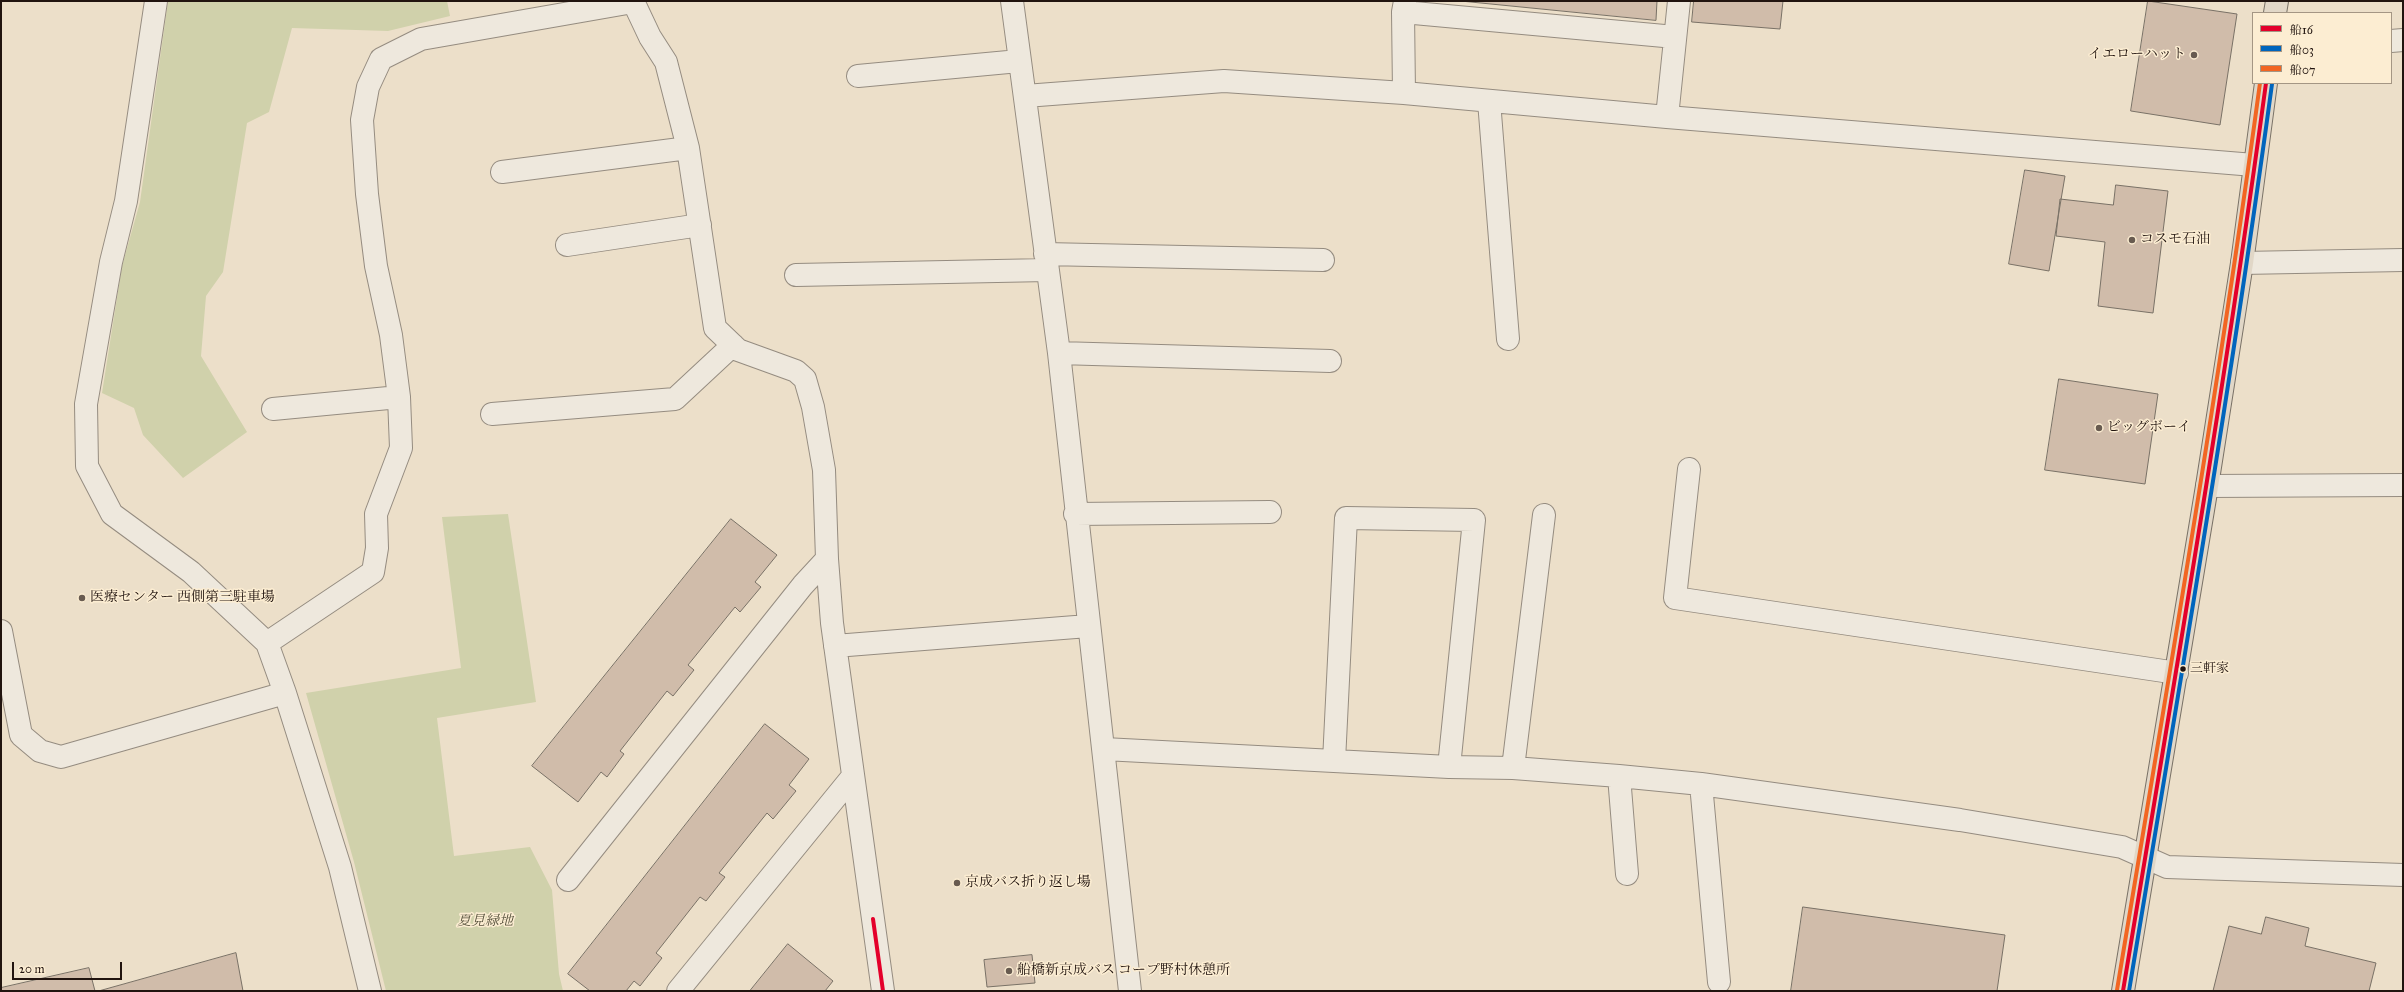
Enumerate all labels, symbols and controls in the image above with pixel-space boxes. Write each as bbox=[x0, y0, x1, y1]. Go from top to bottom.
legend bbox=[2252, 12, 2392, 84]
text: 船16 bbox=[2290, 23, 2313, 37]
text: 船03 bbox=[2290, 43, 2314, 57]
place label: イエローハット bbox=[2088, 47, 2186, 63]
marker: イエローハット bbox=[2189, 50, 2199, 60]
text: 船07 bbox=[2290, 63, 2315, 77]
place label: コスモ石油 bbox=[2140, 232, 2210, 248]
marker: コスモ石油 bbox=[2127, 235, 2137, 245]
place label: ビッグボーイ bbox=[2107, 420, 2191, 436]
marker: ビッグボーイ bbox=[2094, 423, 2104, 433]
place label: 医療センター 西側第三駐車場 bbox=[90, 590, 275, 606]
marker: 医療センター 西側第三駐車場 bbox=[77, 593, 87, 603]
place label: 三軒家 bbox=[2190, 661, 2229, 677]
marker: 三軒家 bbox=[2178, 664, 2188, 674]
place label: 京成バス折り返し場 bbox=[965, 875, 1091, 891]
marker: 京成バス折り返し場 bbox=[952, 878, 962, 888]
park label: 夏見緑地 bbox=[457, 914, 513, 930]
scale bar bbox=[14, 954, 124, 980]
text: 20 m bbox=[19, 962, 45, 976]
place label: 船橋新京成バス コープ野村休憩所 bbox=[1017, 963, 1230, 979]
marker: 船橋新京成バス コープ野村休憩所 bbox=[1004, 966, 1014, 976]

